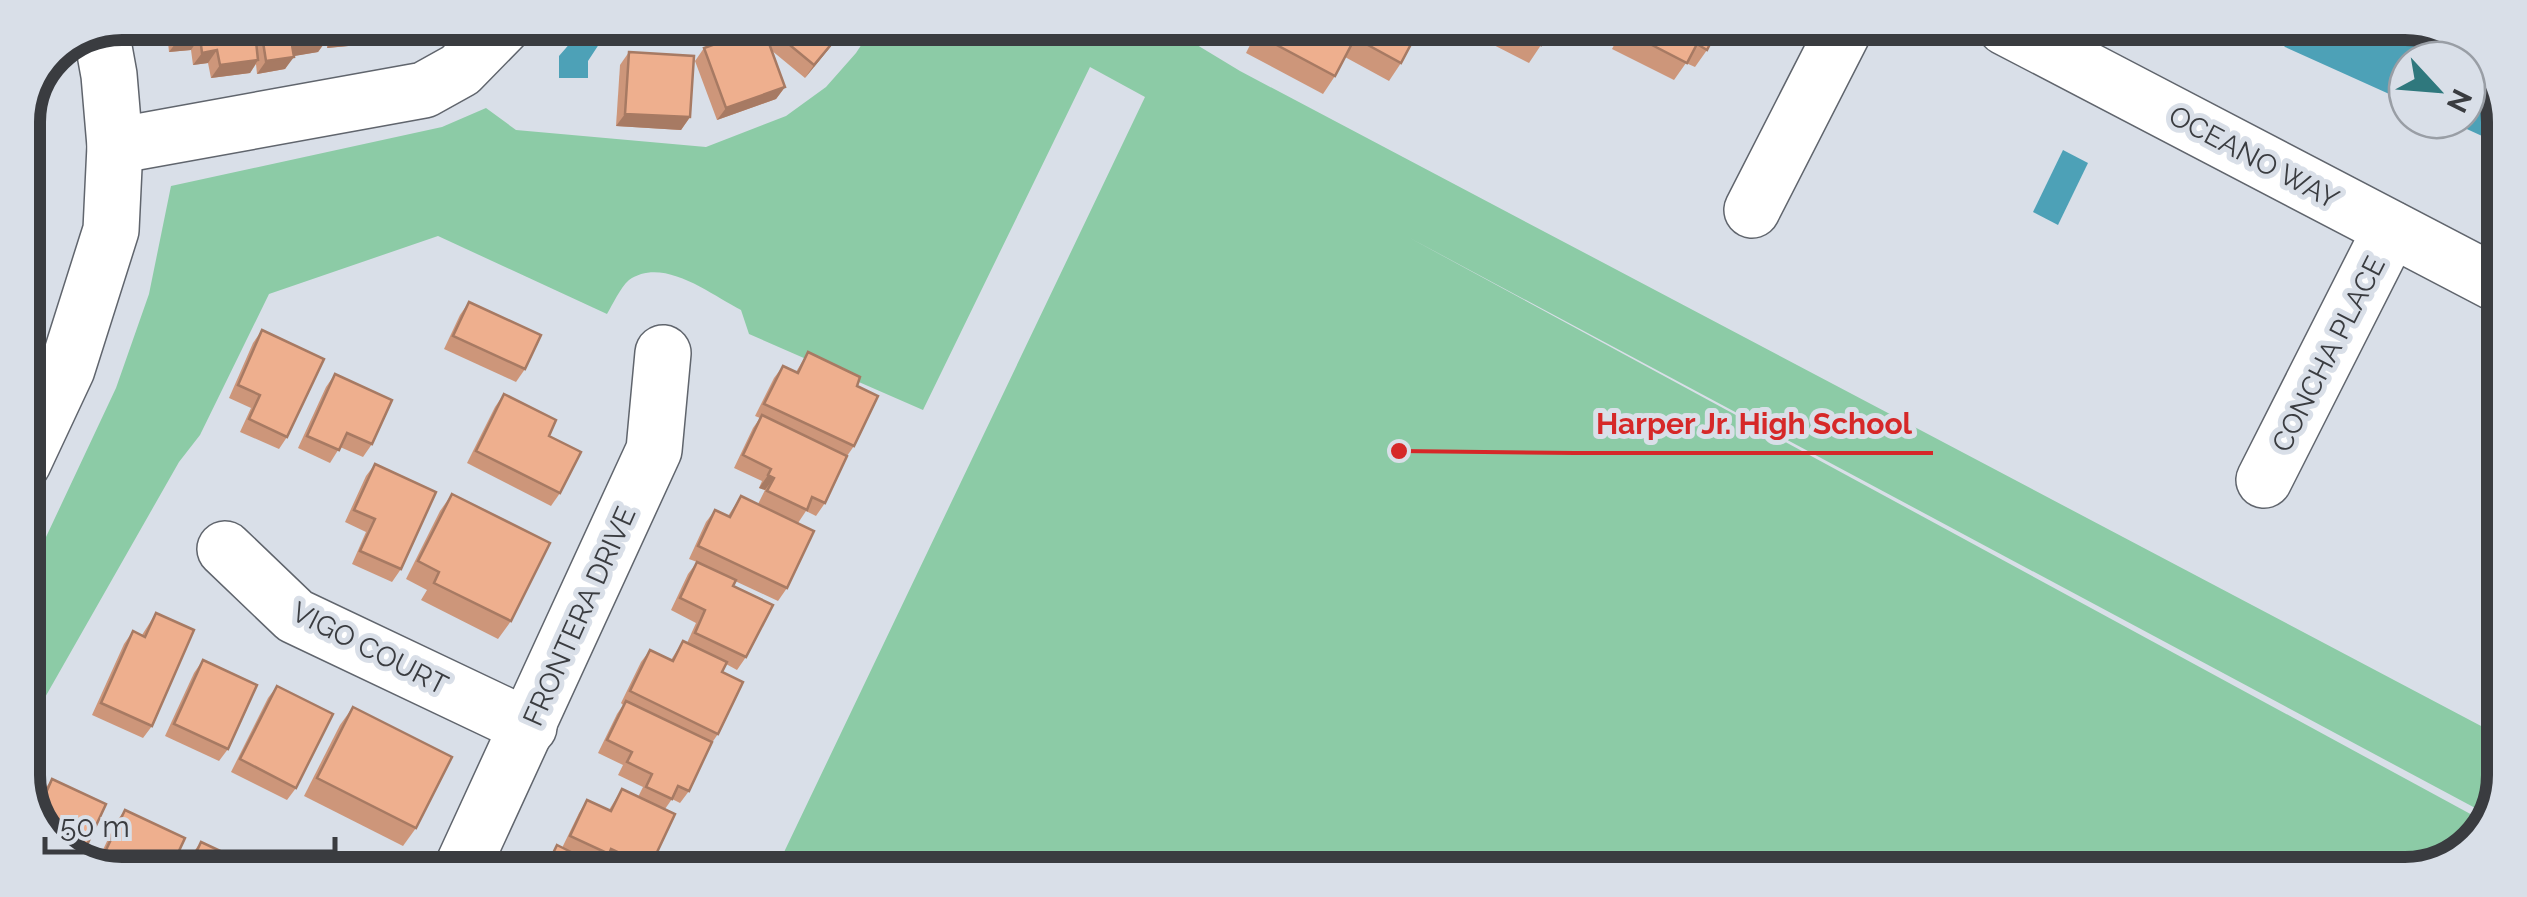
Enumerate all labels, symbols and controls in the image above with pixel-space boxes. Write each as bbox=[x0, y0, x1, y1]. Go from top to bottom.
north arrow bbox=[2387, 40, 2487, 140]
text: N bbox=[2440, 84, 2479, 118]
street label: OCEANO WAY bbox=[2163, 99, 2344, 216]
street label: CONCHA PLACE bbox=[2265, 251, 2392, 457]
callout: Harper Jr. High School bbox=[1575, 393, 1933, 453]
text: Harper Jr. High School bbox=[1596, 406, 1913, 441]
street label: FRONTERA DRIVE bbox=[516, 502, 643, 731]
street label: VIGO COURT bbox=[286, 595, 453, 702]
scale bar bbox=[45, 792, 335, 854]
text: 50 m bbox=[60, 809, 130, 844]

